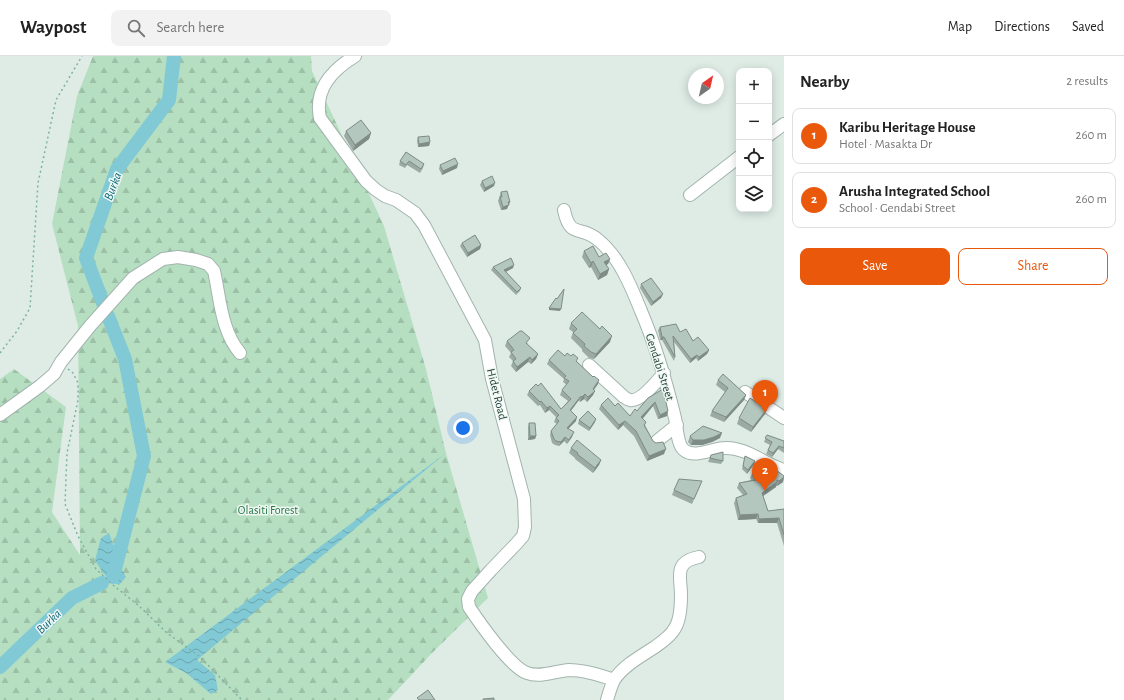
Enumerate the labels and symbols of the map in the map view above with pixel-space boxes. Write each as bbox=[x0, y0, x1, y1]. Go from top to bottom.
north arrow bbox=[688, 68, 724, 104]
water label: Burka bbox=[102, 171, 125, 202]
street label: Gendabi Street bbox=[644, 332, 677, 402]
street label: Hidet Road bbox=[485, 367, 509, 421]
pin: 1 bbox=[752, 380, 778, 413]
your location bbox=[453, 418, 473, 438]
pin: 2 bbox=[752, 458, 778, 491]
park label: Olasiti Forest bbox=[238, 504, 298, 516]
water label: Burka bbox=[34, 607, 64, 637]

